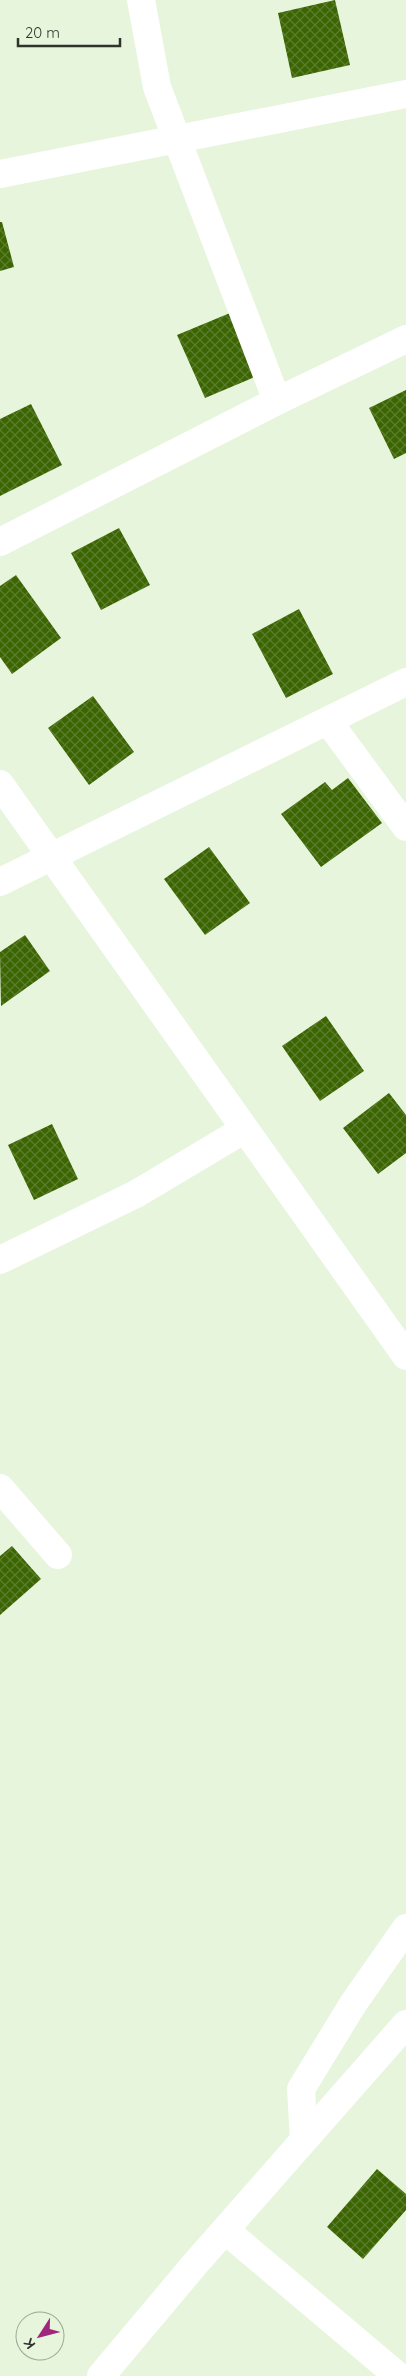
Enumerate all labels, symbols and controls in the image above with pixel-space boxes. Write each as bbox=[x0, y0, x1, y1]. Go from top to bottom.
scale bar bbox=[18, 15, 120, 47]
text: 20 m bbox=[25, 23, 60, 42]
north arrow bbox=[15, 2311, 65, 2361]
text: K bbox=[20, 2335, 39, 2353]

